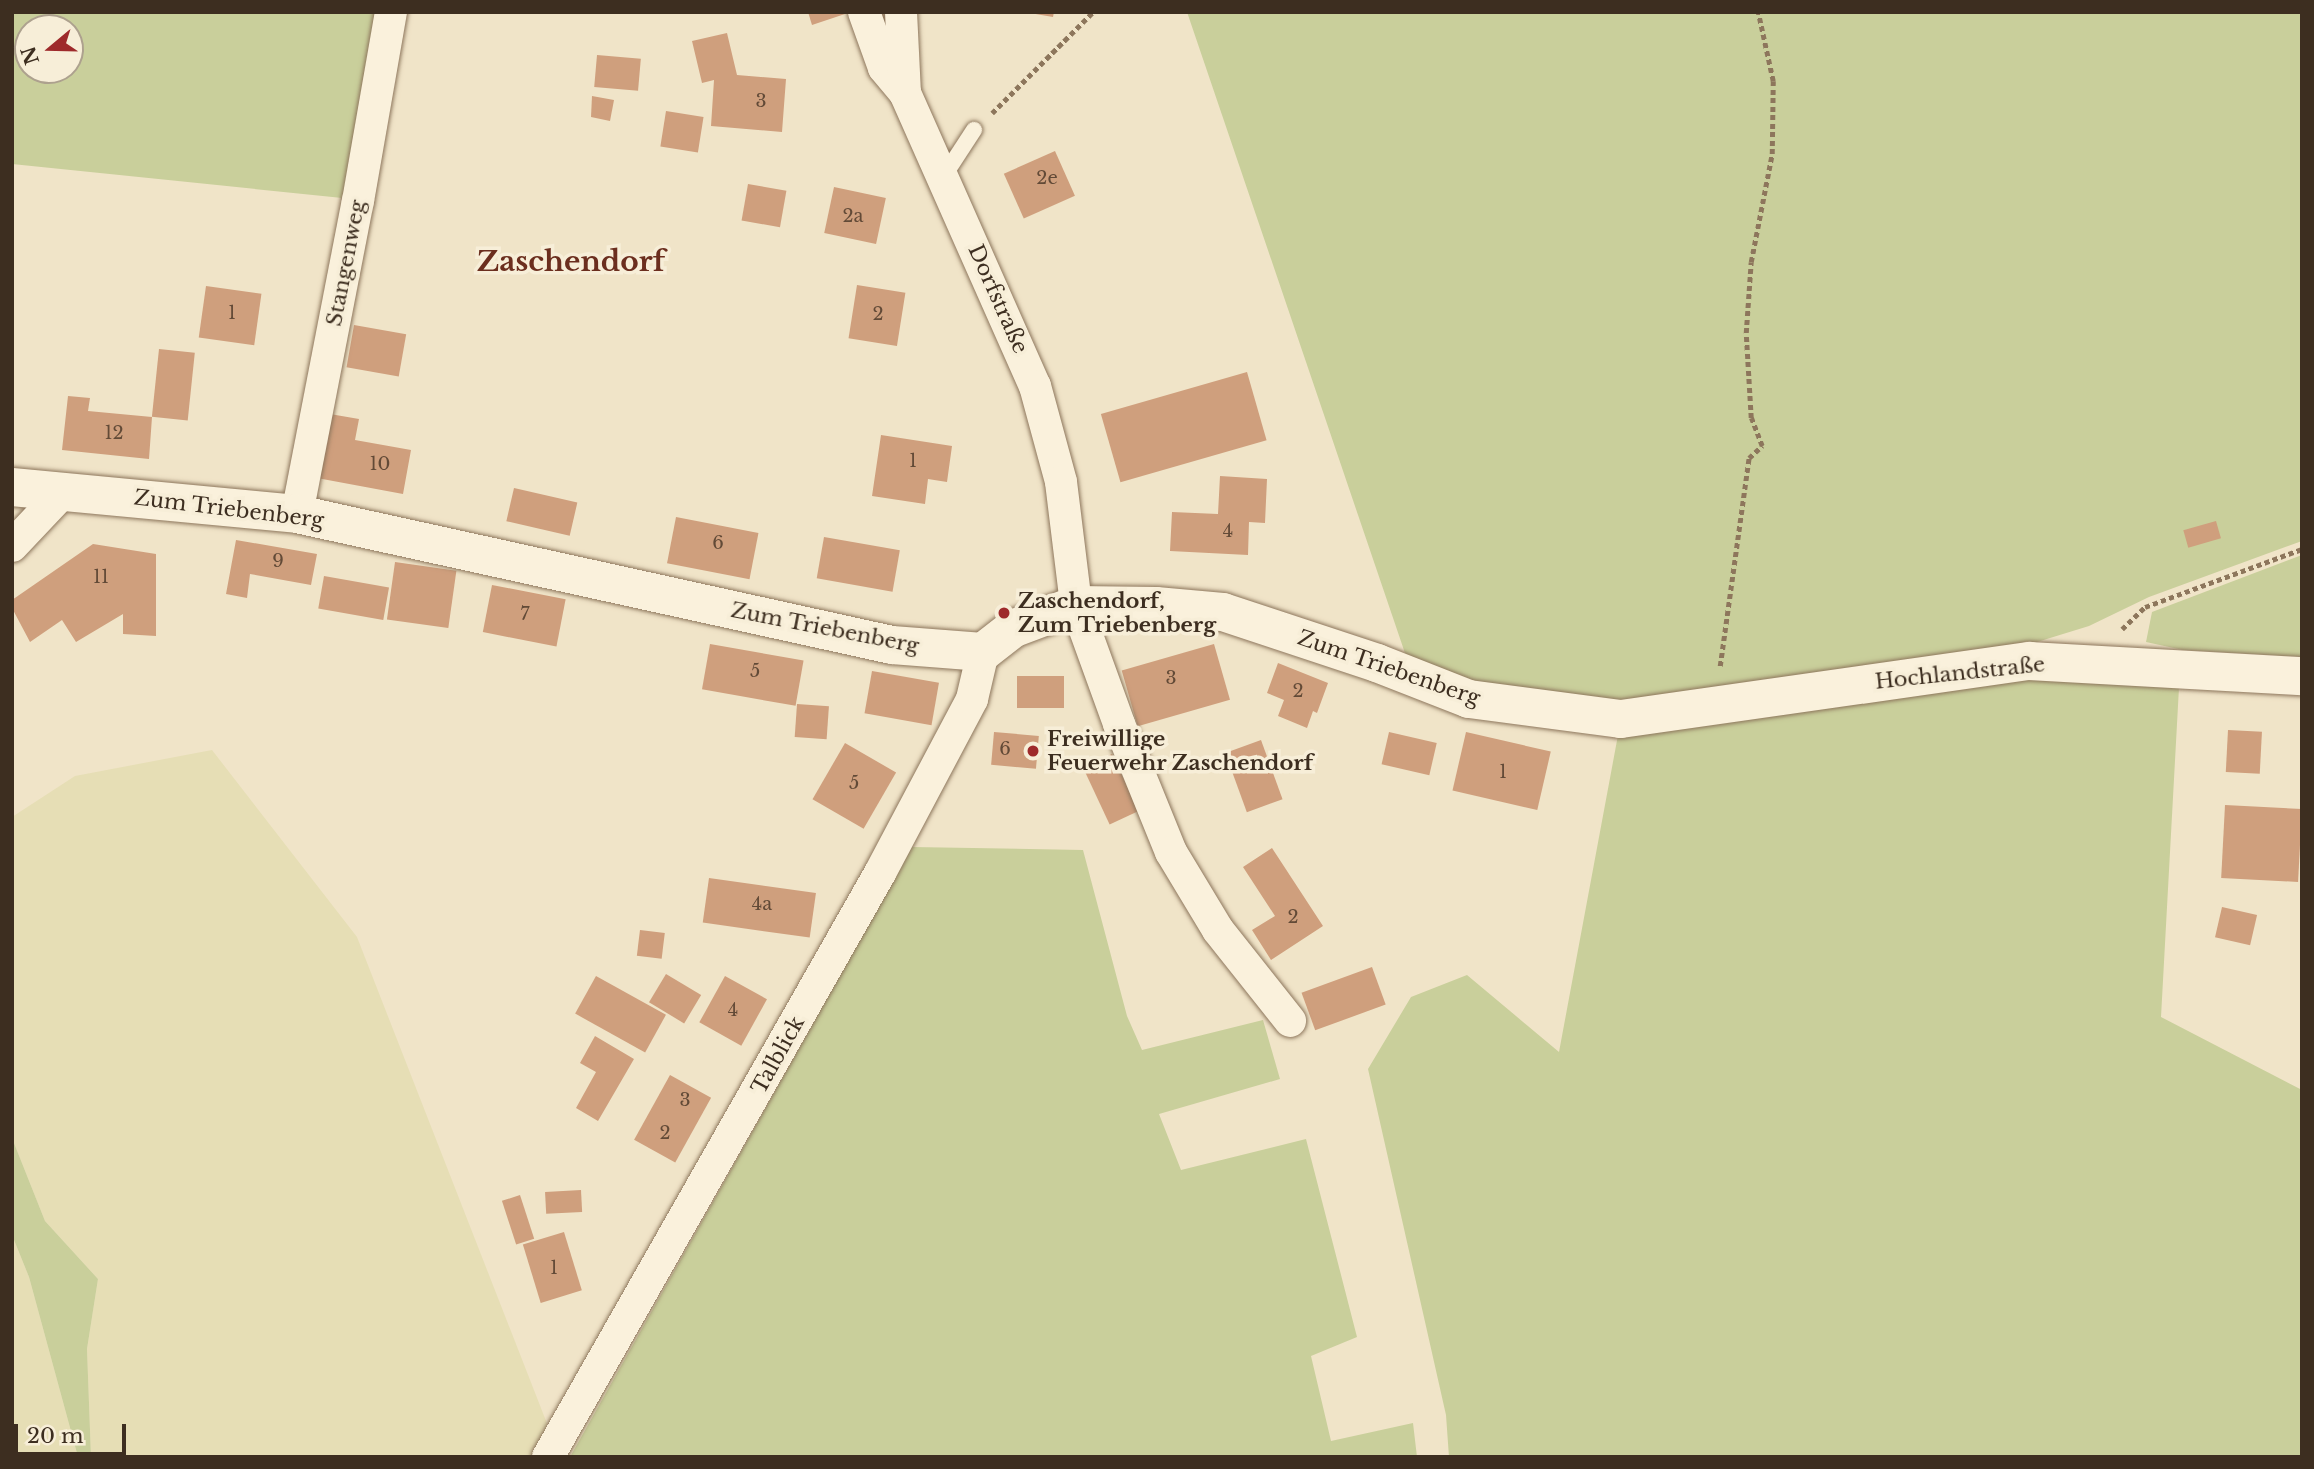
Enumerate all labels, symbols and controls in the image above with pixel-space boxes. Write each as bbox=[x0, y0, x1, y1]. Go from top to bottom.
north arrow bbox=[14, 14, 84, 84]
text: N bbox=[17, 43, 44, 68]
house number: 3 bbox=[755, 90, 767, 112]
house number: 2e bbox=[1036, 167, 1058, 189]
street label: Stangenweg bbox=[321, 198, 371, 328]
house number: 2a bbox=[842, 205, 864, 227]
street label: Dorfstraße bbox=[963, 241, 1033, 357]
district label: Zaschendorf bbox=[477, 245, 665, 279]
house number: 1 bbox=[228, 302, 236, 324]
house number: 2 bbox=[872, 303, 884, 325]
house number: 12 bbox=[104, 422, 124, 444]
house number: 1 bbox=[909, 450, 917, 472]
house number: 10 bbox=[370, 453, 390, 475]
street label: Zum Triebenberg bbox=[132, 485, 326, 533]
house number: 4 bbox=[1223, 520, 1233, 542]
house number: 6 bbox=[712, 532, 724, 554]
house number: 9 bbox=[272, 550, 284, 572]
house number: 11 bbox=[93, 566, 109, 588]
place label: Zaschendorf, Zum Triebenberg bbox=[1018, 588, 1217, 638]
street label: Zum Triebenberg bbox=[728, 597, 922, 659]
house number: 7 bbox=[520, 603, 530, 625]
marker: Zaschendorf, Zum Triebenberg bbox=[996, 605, 1012, 621]
street label: Zum Triebenberg bbox=[1294, 625, 1484, 711]
street label: Hochlandstraße bbox=[1874, 652, 2046, 694]
house number: 5 bbox=[750, 660, 760, 682]
house number: 3 bbox=[1165, 667, 1177, 689]
house number: 2 bbox=[1292, 680, 1304, 702]
place label: Freiwillige Feuerwehr Zaschendorf bbox=[1047, 726, 1313, 776]
house number: 6 bbox=[999, 738, 1011, 760]
marker: Freiwillige Feuerwehr Zaschendorf bbox=[1025, 743, 1041, 759]
house number: 1 bbox=[1499, 761, 1507, 783]
house number: 5 bbox=[849, 772, 859, 794]
house number: 4a bbox=[752, 893, 772, 915]
house number: 2 bbox=[1287, 906, 1299, 928]
house number: 4 bbox=[728, 999, 738, 1021]
street label: Talblick bbox=[746, 1012, 810, 1098]
house number: 3 bbox=[679, 1089, 691, 1111]
house number: 2 bbox=[659, 1122, 671, 1144]
house number: 1 bbox=[550, 1257, 558, 1279]
scale bar bbox=[18, 1410, 130, 1454]
text: 20 m bbox=[27, 1423, 84, 1449]

